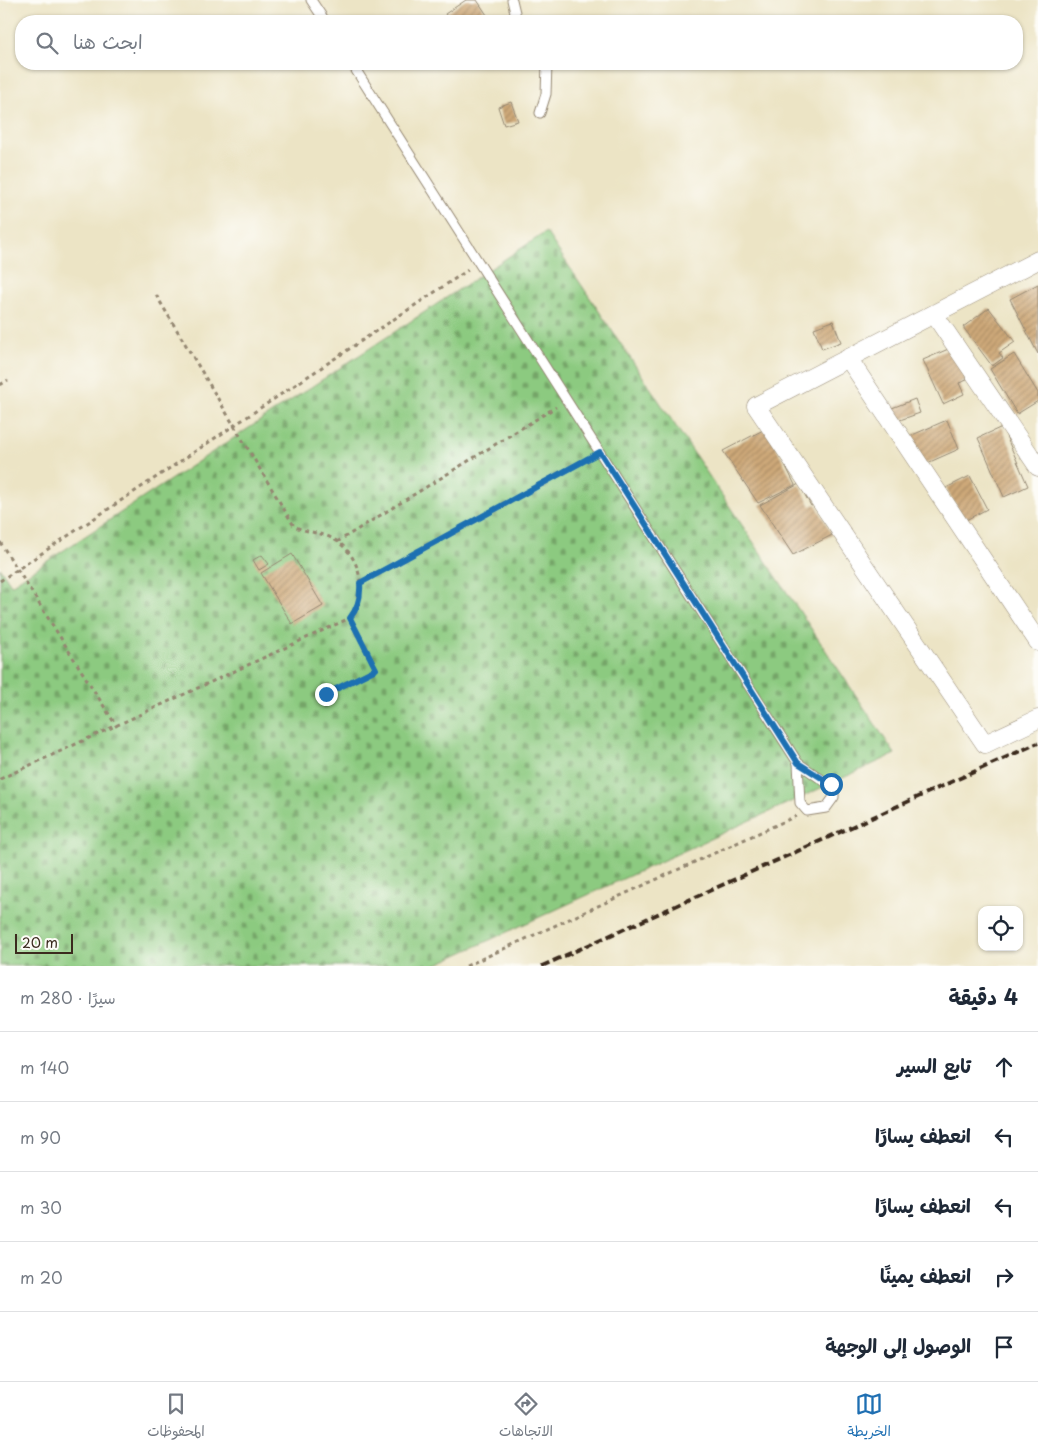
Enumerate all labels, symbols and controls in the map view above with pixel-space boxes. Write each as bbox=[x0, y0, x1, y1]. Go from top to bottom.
search box bbox=[15, 15, 1023, 70]
text: ابحث هنا bbox=[73, 27, 143, 55]
icon: search bbox=[33, 29, 61, 57]
route end bbox=[315, 683, 338, 706]
route start bbox=[820, 773, 843, 796]
map controls bbox=[978, 906, 1023, 951]
button: locate bbox=[978, 906, 1023, 951]
scale bar bbox=[15, 931, 72, 954]
text: 20 m bbox=[22, 932, 58, 953]
text: 4 دقيقة bbox=[949, 980, 1018, 1012]
text: سيرًا · 280 m bbox=[20, 985, 116, 1009]
text: تابع السير bbox=[897, 1051, 971, 1079]
icon: ahead bbox=[990, 1053, 1018, 1081]
text: 140 m bbox=[20, 1055, 69, 1079]
text: انعطف يسارًا bbox=[875, 1121, 971, 1149]
icon: left bbox=[990, 1123, 1018, 1151]
text: 90 m bbox=[20, 1125, 61, 1149]
text: انعطف يسارًا bbox=[875, 1191, 971, 1219]
icon: left bbox=[990, 1193, 1018, 1221]
text: 30 m bbox=[20, 1195, 62, 1219]
text: انعطف يمينًا bbox=[880, 1261, 971, 1289]
icon: right bbox=[990, 1263, 1018, 1291]
text: 20 m bbox=[20, 1265, 63, 1289]
text: الوصول إلى الوجهة bbox=[825, 1331, 971, 1359]
icon: arrive bbox=[990, 1333, 1018, 1361]
tab: المحفوظات bbox=[147, 1390, 205, 1444]
tab: الاتجاهات bbox=[499, 1390, 553, 1444]
tab: الخريطة bbox=[847, 1390, 891, 1444]

